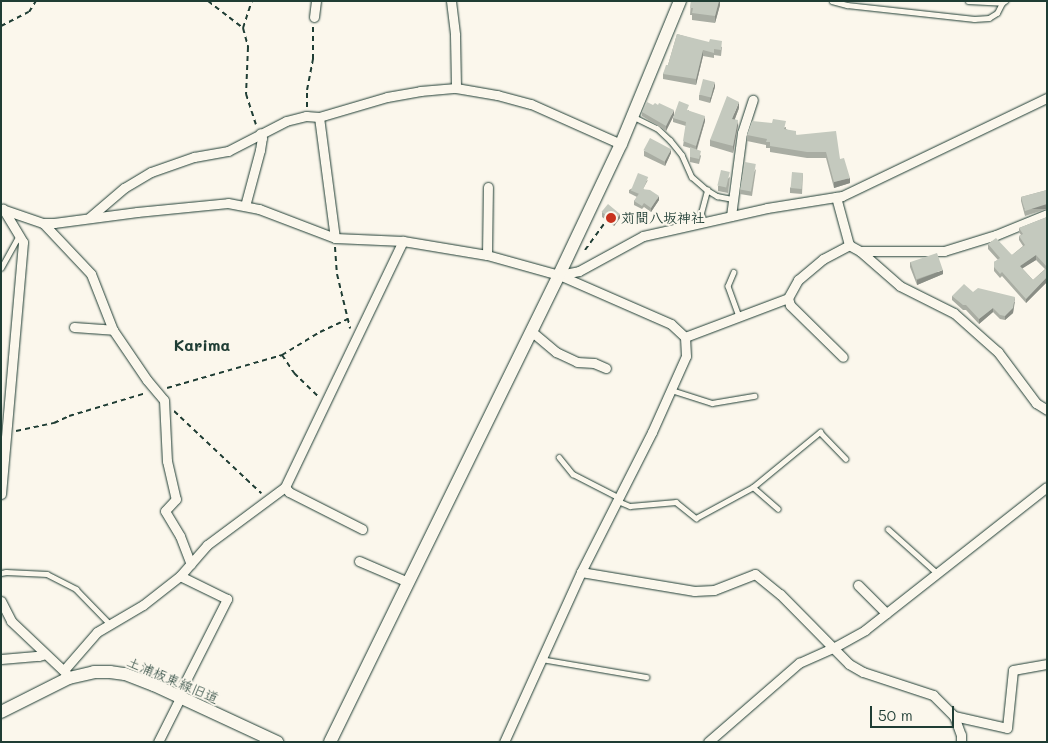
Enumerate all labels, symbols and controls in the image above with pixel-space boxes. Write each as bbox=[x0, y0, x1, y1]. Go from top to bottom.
place label: 苅間八坂神社 bbox=[621, 210, 705, 226]
marker: 苅間八坂神社 bbox=[605, 212, 617, 224]
district label: Karima bbox=[174, 335, 230, 355]
street label: 土浦板東線旧道 bbox=[125, 653, 221, 707]
scale bar bbox=[873, 696, 957, 728]
text: 50 m bbox=[878, 705, 913, 725]

